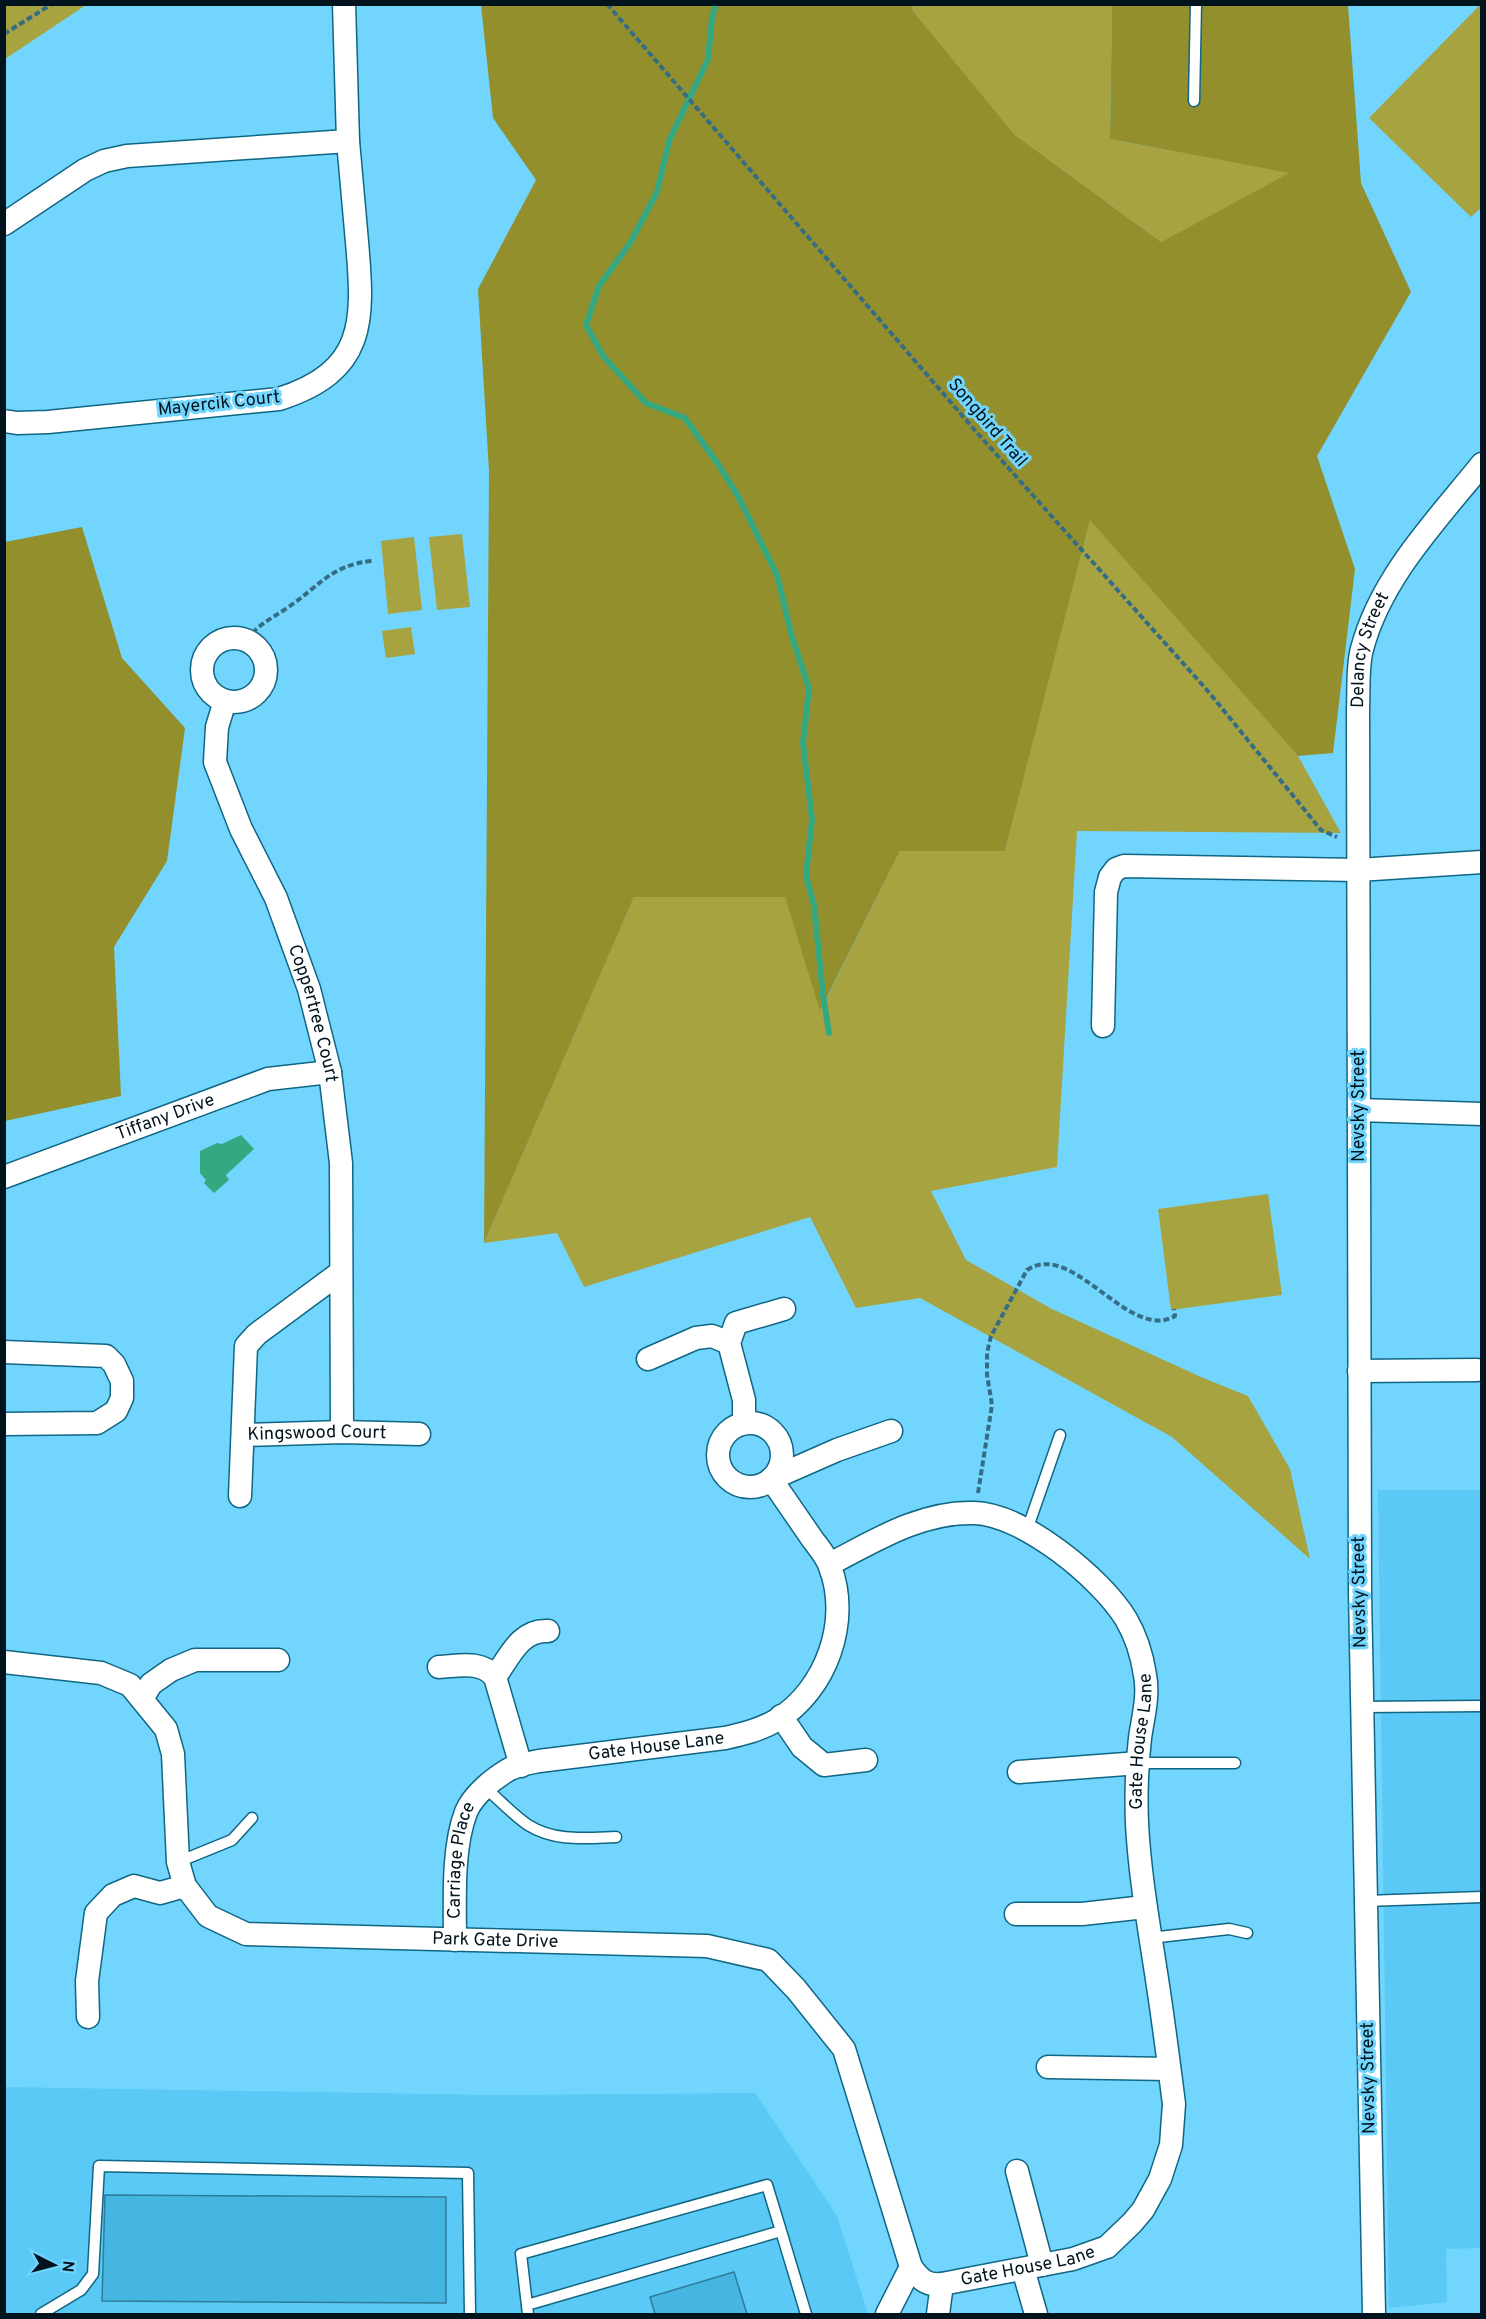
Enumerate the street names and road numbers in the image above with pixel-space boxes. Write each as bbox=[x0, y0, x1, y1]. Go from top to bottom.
street label: Songbird Trail bbox=[942, 374, 1032, 472]
street label: Mayercik Court bbox=[157, 386, 281, 422]
street label: Delancy Street bbox=[1347, 588, 1395, 708]
street label: Coppertree Court bbox=[282, 941, 343, 1083]
street label: Nevsky Street bbox=[1348, 1050, 1371, 1162]
street label: Tiffany Drive bbox=[113, 1088, 218, 1146]
street label: Kingswood Court bbox=[247, 1420, 387, 1446]
street label: Nevsky Street bbox=[1348, 1536, 1372, 1648]
street label: Gate House Lane bbox=[1125, 1672, 1158, 1810]
street label: Gate House Lane bbox=[587, 1727, 726, 1766]
street label: Carriage Place bbox=[443, 1798, 481, 1919]
street label: Park Gate Drive bbox=[432, 1927, 559, 1954]
street label: Nevsky Street bbox=[1357, 2022, 1381, 2134]
street label: Gate House Lane bbox=[959, 2241, 1098, 2292]

